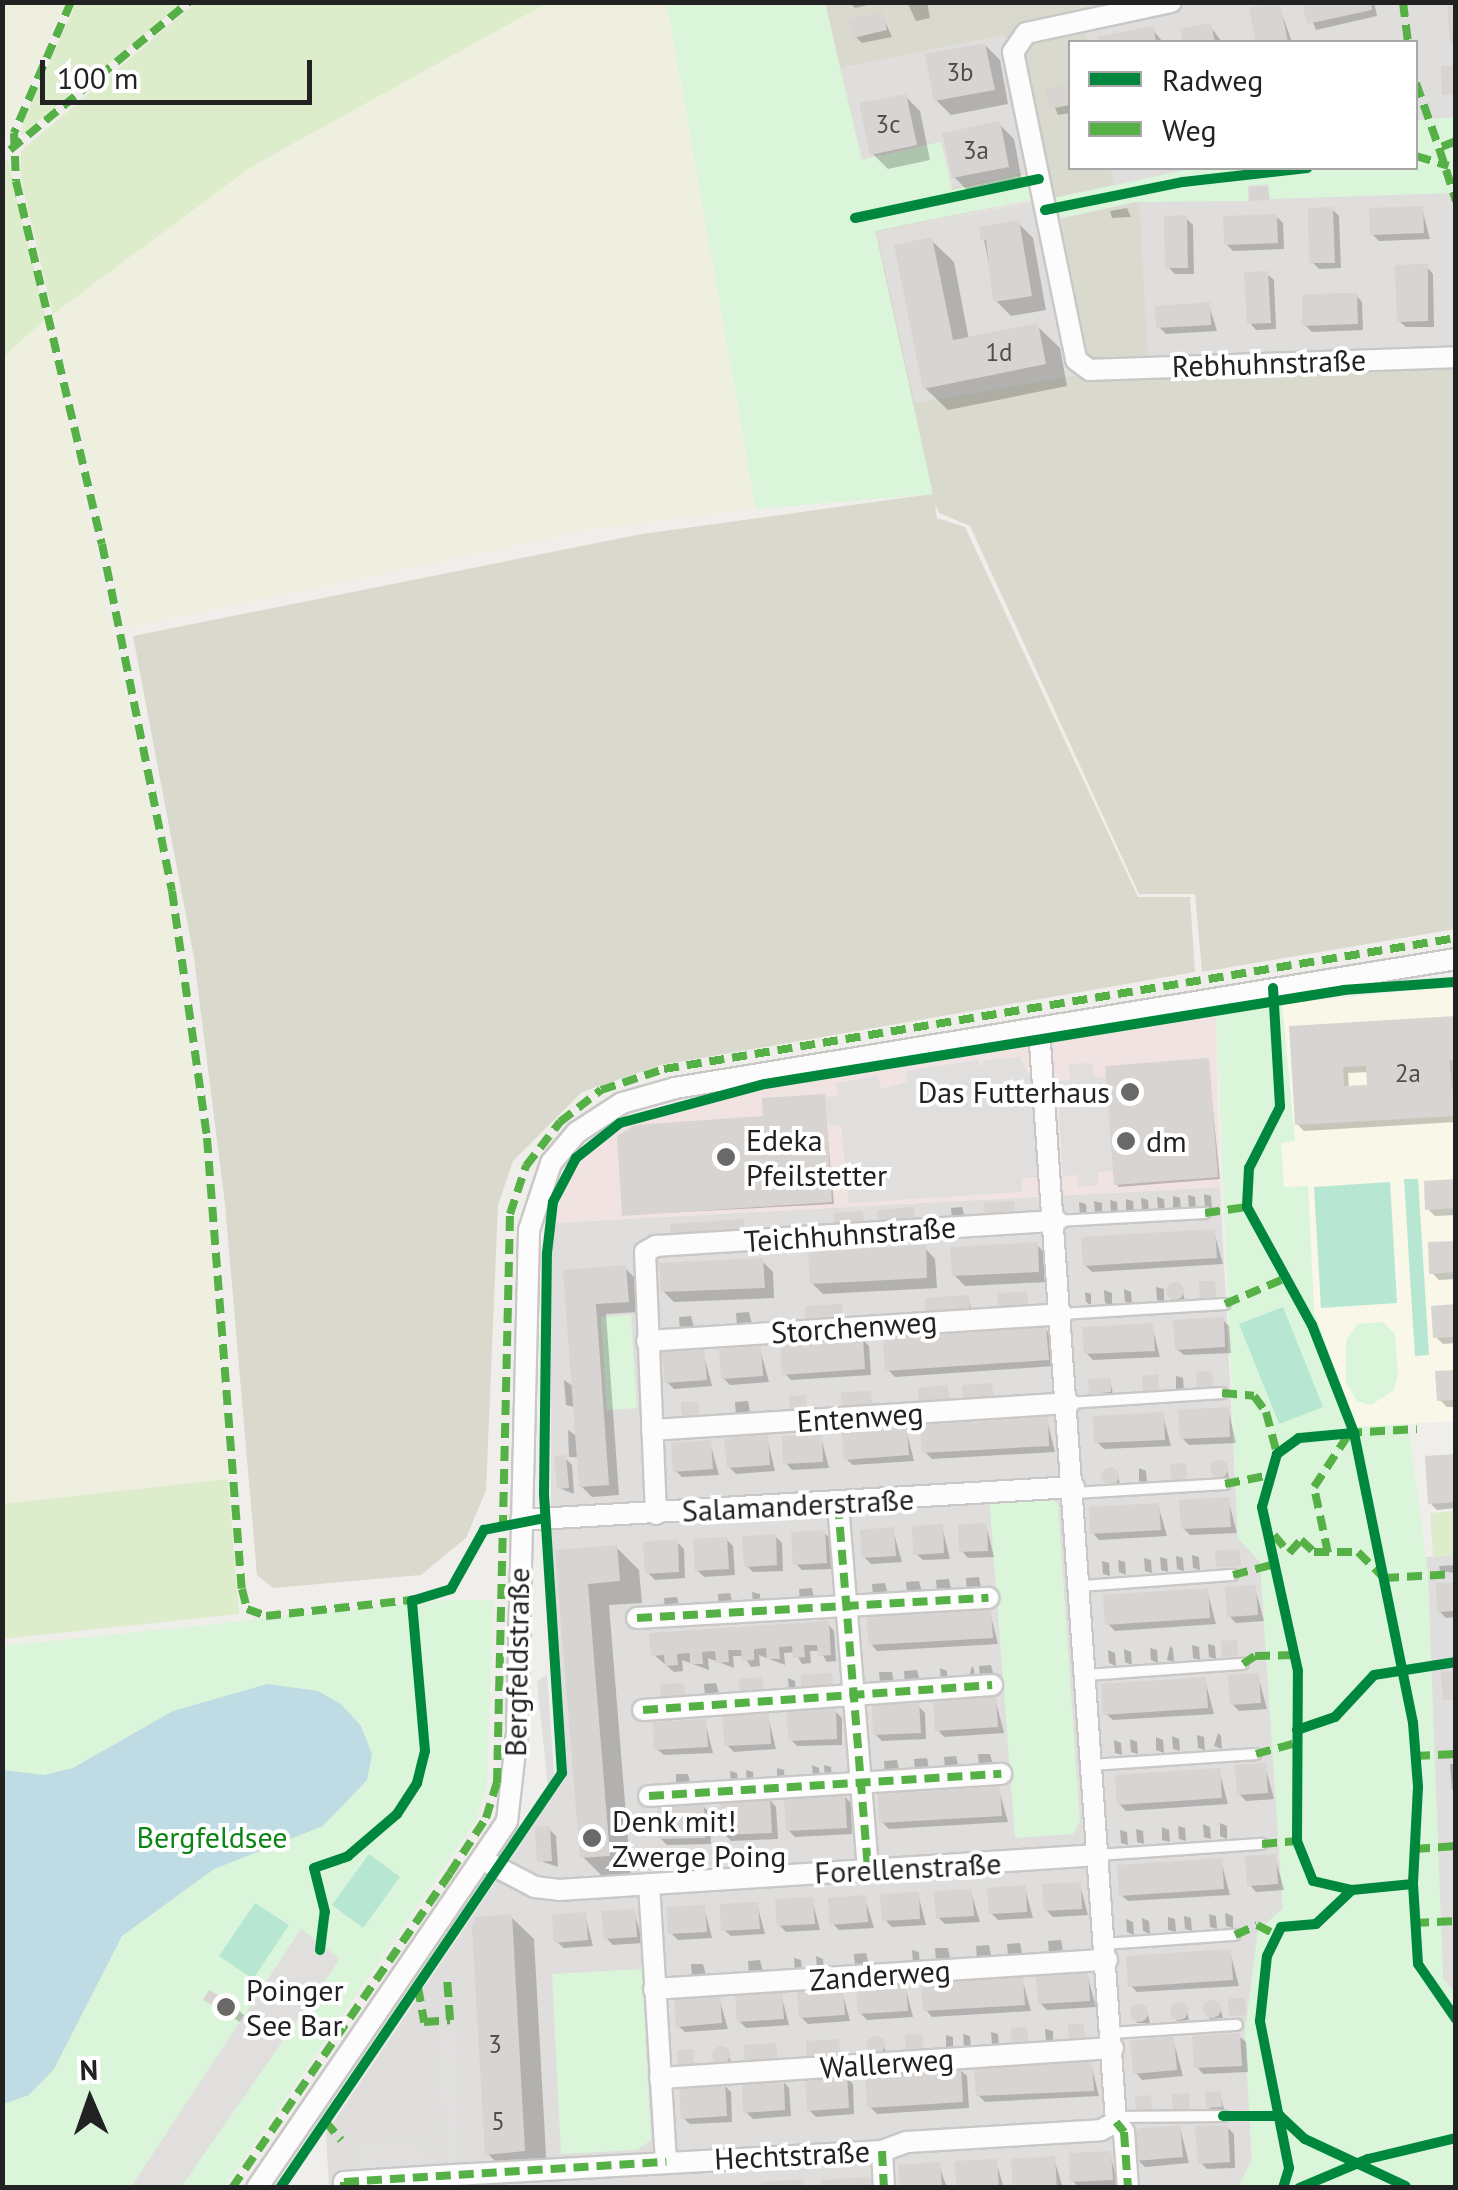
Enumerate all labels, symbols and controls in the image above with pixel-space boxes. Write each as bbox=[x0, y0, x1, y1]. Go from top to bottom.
scale bar bbox=[45, 40, 318, 102]
legend bbox=[1068, 40, 1418, 170]
house number: 3b bbox=[946, 57, 974, 87]
text: 100 m bbox=[57, 58, 138, 97]
text: Radweg bbox=[1162, 60, 1263, 99]
house number: 3c bbox=[876, 109, 900, 139]
text: Weg bbox=[1162, 110, 1217, 149]
house number: 3a bbox=[963, 135, 989, 165]
house number: 1d bbox=[985, 337, 1013, 367]
street label: Rebhuhnstraße bbox=[1171, 342, 1367, 384]
house number: 2a bbox=[1395, 1058, 1421, 1088]
place label: Das Futterhaus bbox=[918, 1074, 1110, 1110]
marker: Das Futterhaus bbox=[1119, 1081, 1141, 1103]
place label: Edeka Pfeilstetter bbox=[746, 1122, 887, 1192]
place label: dm bbox=[1146, 1123, 1186, 1159]
marker: dm bbox=[1115, 1130, 1137, 1152]
marker: Edeka Pfeilstetter bbox=[715, 1146, 737, 1168]
street label: Teichhuhnstraße bbox=[743, 1209, 957, 1259]
street label: Storchenweg bbox=[770, 1303, 938, 1351]
street label: Entenweg bbox=[796, 1395, 924, 1439]
street label: Salamanderstraße bbox=[681, 1481, 915, 1529]
street label: Bergfeldstraße bbox=[497, 1567, 537, 1757]
place label: Denk mit! Zwerge Poing bbox=[612, 1803, 786, 1874]
park label: Bergfeldsee bbox=[136, 1819, 288, 1855]
marker: Denk mit! Zwerge Poing bbox=[581, 1827, 603, 1849]
street label: Forellenstraße bbox=[814, 1845, 1002, 1891]
street label: Zanderweg bbox=[808, 1952, 952, 1998]
place label: Poinger See Bar bbox=[246, 1972, 344, 2042]
marker: Poinger See Bar bbox=[215, 1996, 237, 2018]
house number: 3 bbox=[488, 2029, 502, 2059]
street label: Wallerweg bbox=[819, 2040, 955, 2086]
north arrow bbox=[40, 2050, 140, 2150]
text: N bbox=[79, 2051, 99, 2088]
house number: 5 bbox=[491, 2106, 505, 2136]
street label: Hechtstraße bbox=[713, 2133, 871, 2177]

